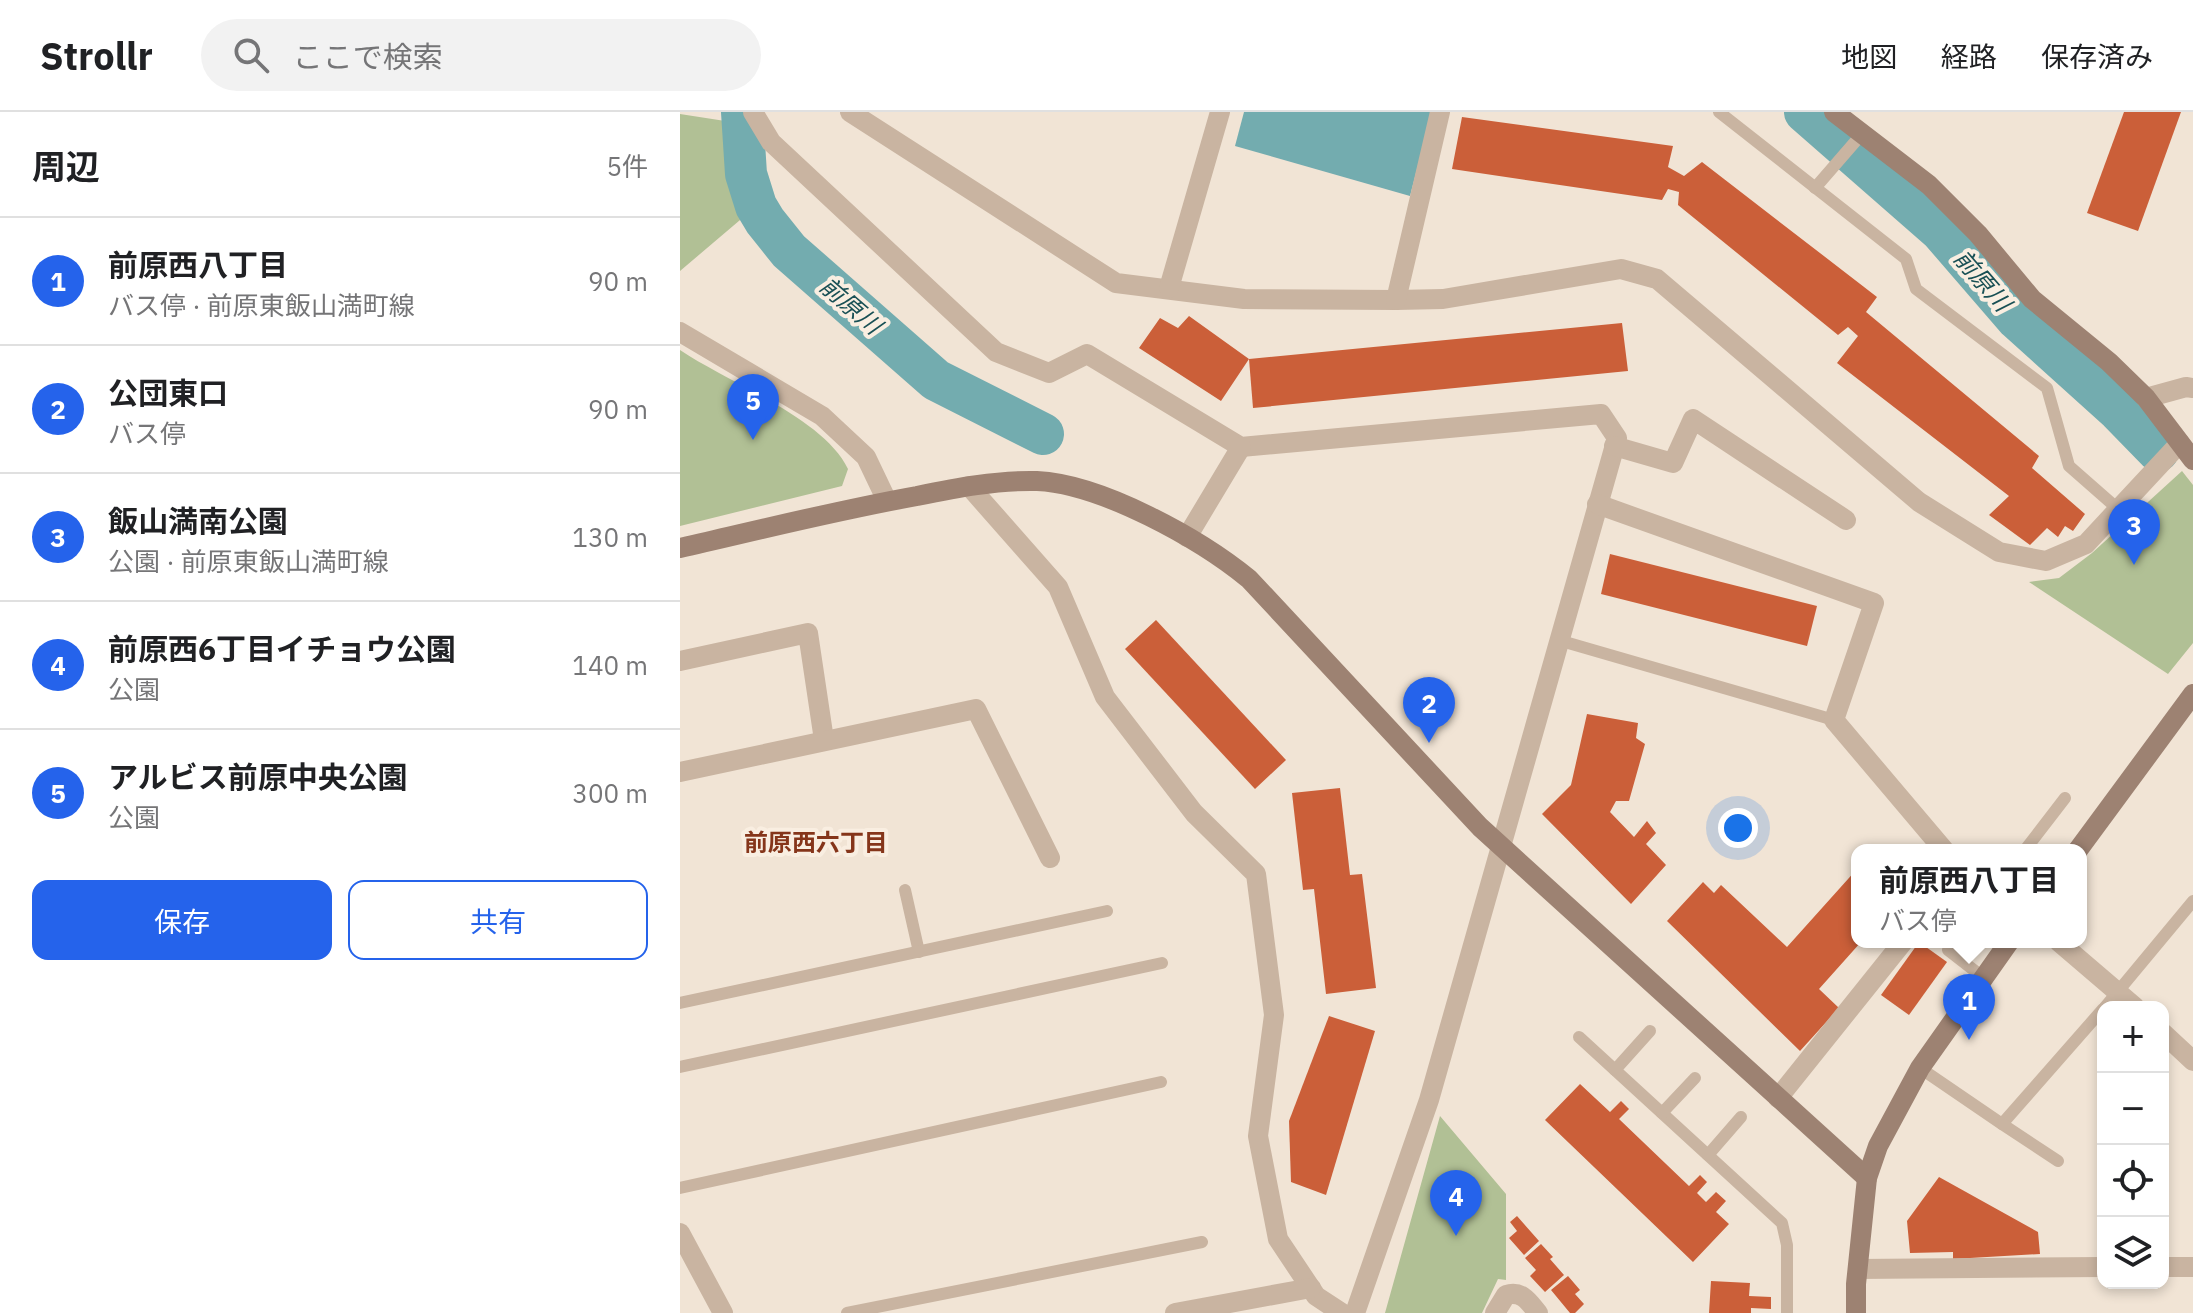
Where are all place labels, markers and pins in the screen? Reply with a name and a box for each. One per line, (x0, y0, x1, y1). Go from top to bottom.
pin: 5 (727, 374, 779, 440)
pin: 3 (2108, 499, 2160, 565)
pin: 2 (1403, 677, 1455, 743)
pin: 1 (1943, 974, 1995, 1040)
pin: 4 (1430, 1170, 1482, 1236)

